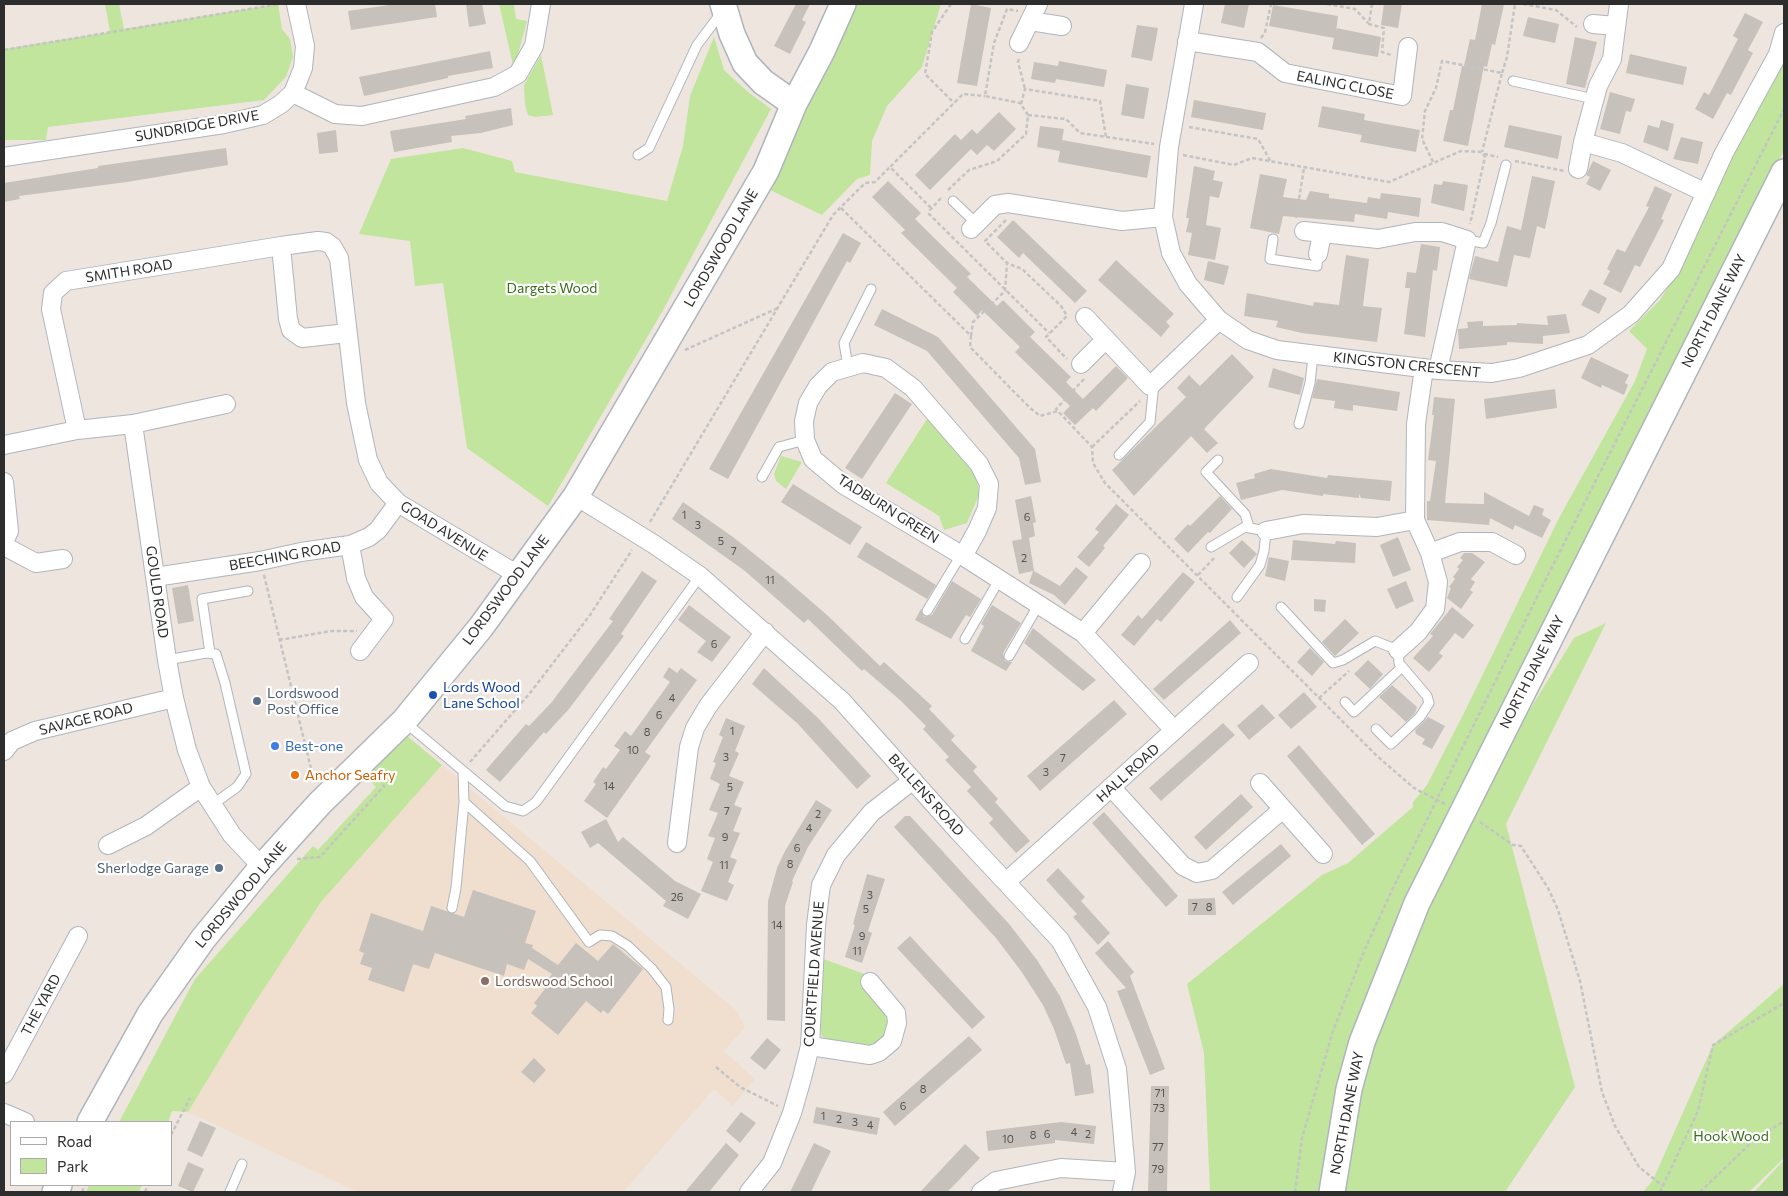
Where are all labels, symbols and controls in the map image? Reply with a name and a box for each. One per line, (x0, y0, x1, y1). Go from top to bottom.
street label: EALING CLOSE (1295, 67, 1395, 103)
street label: SUNDRIDGE DRIVE (134, 107, 260, 145)
street label: LORDSWOOD LANE (680, 186, 762, 310)
street label: NORTH DANE WAY (1678, 251, 1750, 371)
street label: SMITH ROAD (84, 256, 174, 286)
park label: Dargets Wood (507, 280, 597, 296)
street label: KINGSTON CRESCENT (1332, 349, 1482, 381)
street label: TADBURN GREEN (834, 471, 942, 547)
street label: GOAD AVENUE (397, 497, 491, 565)
house number: 1 (682, 508, 686, 522)
house number: 6 (1024, 510, 1030, 524)
house number: 3 (695, 518, 701, 532)
street label: LORDSWOOD LANE (459, 532, 553, 648)
house number: 5 (718, 534, 724, 548)
street label: BEECHING ROAD (228, 538, 342, 574)
house number: 7 (731, 544, 737, 558)
street label: GOULD ROAD (142, 545, 172, 639)
house number: 2 (1021, 551, 1027, 565)
house number: 11 (765, 573, 775, 587)
street label: NORTH DANE WAY (1496, 612, 1568, 732)
house number: 6 (711, 637, 717, 651)
place label: Lords Wood Lane School (443, 679, 520, 712)
place label: Lordswood Post Office (267, 685, 339, 718)
marker: Lords Wood Lane School (427, 689, 439, 701)
house number: 4 (669, 691, 675, 705)
marker: Lordswood Post Office (251, 695, 263, 707)
street label: SAVAGE ROAD (37, 699, 135, 739)
house number: 6 (656, 708, 662, 722)
house number: 1 (730, 724, 734, 738)
house number: 8 (644, 725, 650, 739)
place label: Best-one (285, 738, 343, 754)
marker: Best-one (269, 740, 281, 752)
street label: HALL ROAD (1093, 740, 1163, 806)
house number: 10 (627, 743, 639, 757)
house number: 3 (723, 750, 729, 764)
street label: BALLENS ROAD (885, 751, 967, 839)
house number: 7 (1060, 751, 1066, 765)
house number: 3 (1043, 765, 1049, 779)
place label: Anchor Seafry (305, 767, 396, 783)
marker: Anchor Seafry (289, 769, 301, 781)
house number: 14 (603, 779, 615, 793)
house number: 5 (727, 780, 733, 794)
house number: 7 (724, 804, 730, 818)
house number: 2 (815, 807, 821, 821)
house number: 4 (806, 821, 812, 835)
house number: 9 (722, 830, 728, 844)
street label: LORDSWOOD LANE (192, 839, 290, 951)
house number: 6 (794, 841, 800, 855)
house number: 8 (787, 857, 793, 871)
house number: 11 (719, 858, 729, 872)
place label: Sherlodge Garage (97, 860, 209, 876)
marker: Sherlodge Garage (213, 862, 225, 874)
house number: 3 (867, 888, 873, 902)
house number: 26 (671, 890, 683, 904)
street label: COURTFIELD AVENUE (801, 900, 827, 1048)
house number: 7 (1192, 900, 1198, 914)
house number: 8 (1206, 900, 1212, 914)
house number: 5 (863, 902, 869, 916)
house number: 14 (771, 918, 783, 932)
house number: 9 (859, 929, 865, 943)
house number: 11 (852, 944, 862, 958)
street label: THE YARD (18, 971, 64, 1039)
place label: Lordswood School (495, 973, 613, 989)
marker: Lordswood School (479, 975, 491, 987)
street label: NORTH DANE WAY (1327, 1050, 1367, 1176)
house number: 8 (920, 1082, 926, 1096)
house number: 71 (1155, 1086, 1165, 1100)
house number: 6 (900, 1099, 906, 1113)
house number: 73 (1153, 1101, 1165, 1115)
house number: 1 (821, 1109, 825, 1123)
house number: 2 (836, 1112, 842, 1126)
house number: 3 (852, 1115, 858, 1129)
house number: 4 (867, 1118, 873, 1132)
legend (10, 1121, 172, 1186)
house number: 4 (1071, 1125, 1077, 1139)
house number: 6 (1044, 1127, 1050, 1141)
house number: 2 (1085, 1127, 1091, 1141)
house number: 8 (1030, 1128, 1036, 1142)
park label: Hook Wood (1693, 1128, 1769, 1144)
text: Road (57, 1132, 92, 1150)
house number: 10 (1002, 1132, 1014, 1146)
house number: 77 (1152, 1140, 1164, 1154)
text: Park (57, 1157, 88, 1175)
house number: 79 (1152, 1162, 1164, 1176)

